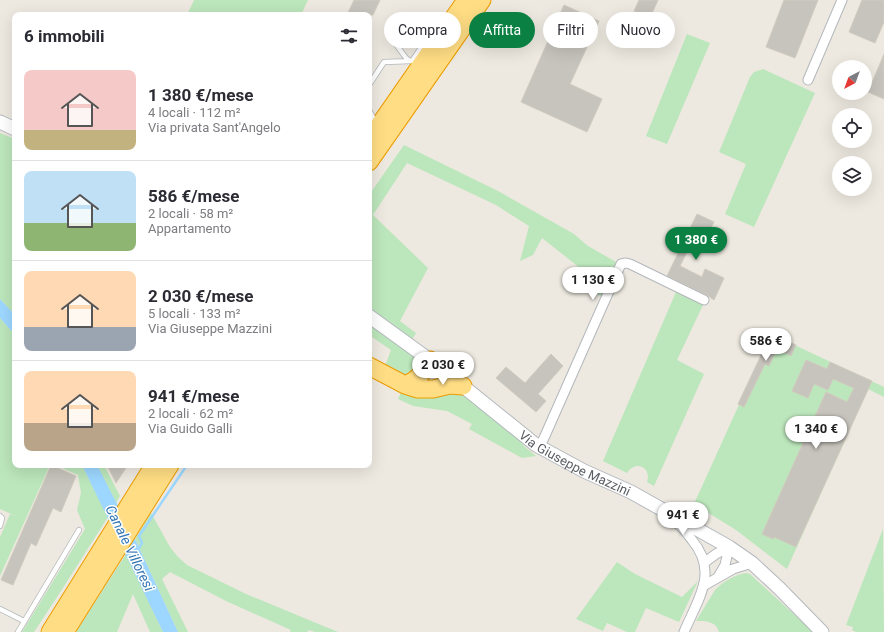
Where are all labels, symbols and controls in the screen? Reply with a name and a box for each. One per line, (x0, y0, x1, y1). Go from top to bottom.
chip: Compra (384, 12, 461, 48)
chip: Affitta (469, 12, 535, 48)
chip: Filtri (543, 12, 598, 48)
chip: Nuovo (606, 12, 675, 48)
icon: filters (338, 25, 360, 47)
text: 6 immobili (24, 26, 105, 46)
north arrow (832, 60, 872, 100)
map controls (832, 60, 872, 196)
text: 1 380 €/mese (148, 85, 253, 105)
icon: home (56, 86, 104, 134)
text: 4 locali · 112 m² (148, 105, 240, 120)
button: locate (832, 108, 872, 148)
text: Via privata Sant'Angelo (148, 120, 281, 135)
button: layers (832, 156, 872, 196)
text: 586 €/mese (148, 186, 239, 206)
icon: home (56, 187, 104, 235)
text: 2 locali · 58 m² (148, 206, 233, 221)
text: Appartamento (148, 221, 231, 236)
pin: 1 380 € (659, 227, 733, 261)
text: 1 380 € (674, 232, 718, 247)
pin: 1 130 € (556, 267, 630, 301)
text: 1 130 € (571, 272, 615, 287)
text: 2 030 €/mese (148, 286, 253, 306)
icon: home (56, 287, 104, 335)
text: 5 locali · 133 m² (148, 306, 240, 321)
text: Via Giuseppe Mazzini (148, 321, 272, 336)
pin: 586 € (738, 328, 794, 362)
text: 586 € (749, 333, 783, 348)
pin: 2 030 € (406, 352, 480, 386)
text: 2 030 € (421, 357, 465, 372)
text: 941 €/mese (148, 386, 239, 406)
icon: home (56, 387, 104, 435)
text: 2 locali · 62 m² (148, 406, 233, 421)
pin: 1 340 € (779, 416, 853, 450)
text: Via Guido Galli (148, 421, 232, 436)
text: 1 340 € (794, 421, 838, 436)
street label: Via Giuseppe Mazzini (516, 427, 633, 499)
pin: 941 € (655, 502, 711, 536)
water label: Canale Villoresi (102, 503, 158, 594)
text: 941 € (666, 507, 700, 522)

